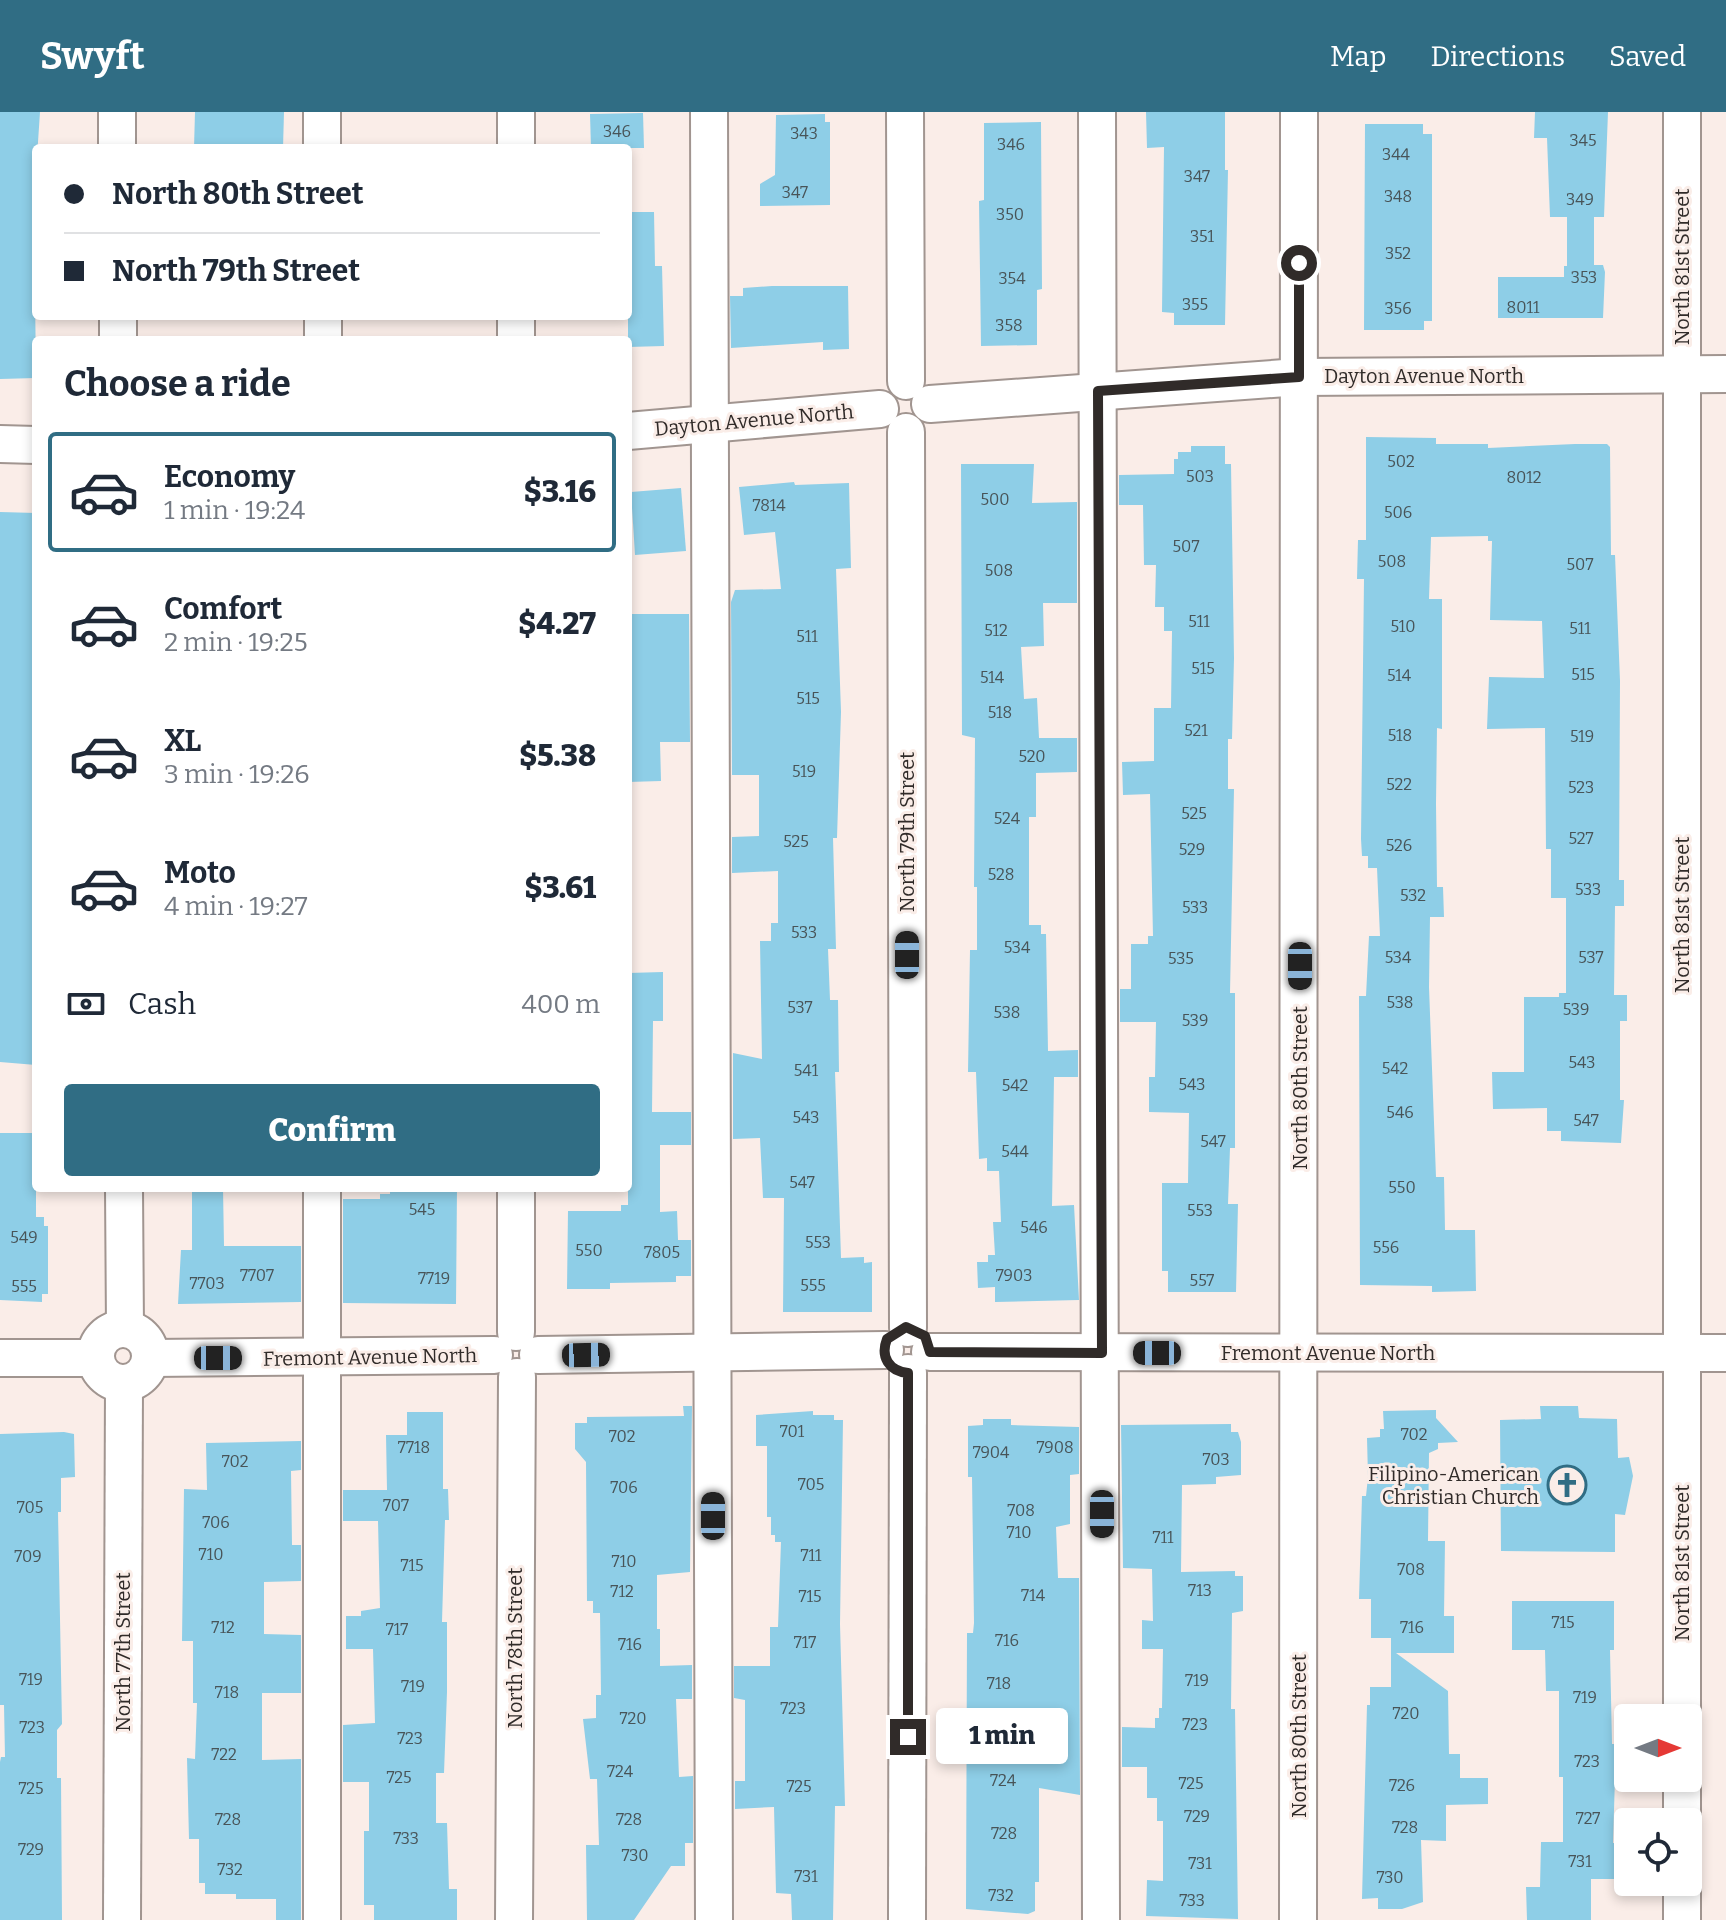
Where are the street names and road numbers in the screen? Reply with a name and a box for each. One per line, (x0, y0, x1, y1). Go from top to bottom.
street label: North 81st Street (1670, 189, 1694, 345)
street label: Dayton Avenue North (1324, 364, 1524, 388)
street label: Dayton Avenue North (653, 399, 855, 441)
street label: North 79th Street (895, 752, 919, 912)
street label: North 81st Street (1670, 837, 1694, 993)
street label: North 80th Street (1288, 1006, 1312, 1170)
street label: Fremont Avenue North (1221, 1341, 1436, 1365)
street label: Fremont Avenue North (263, 1343, 478, 1371)
street label: North 81st Street (1670, 1485, 1694, 1641)
street label: North 78th Street (503, 1568, 527, 1728)
street label: North 77th Street (111, 1572, 135, 1732)
street label: North 80th Street (1287, 1654, 1311, 1818)

